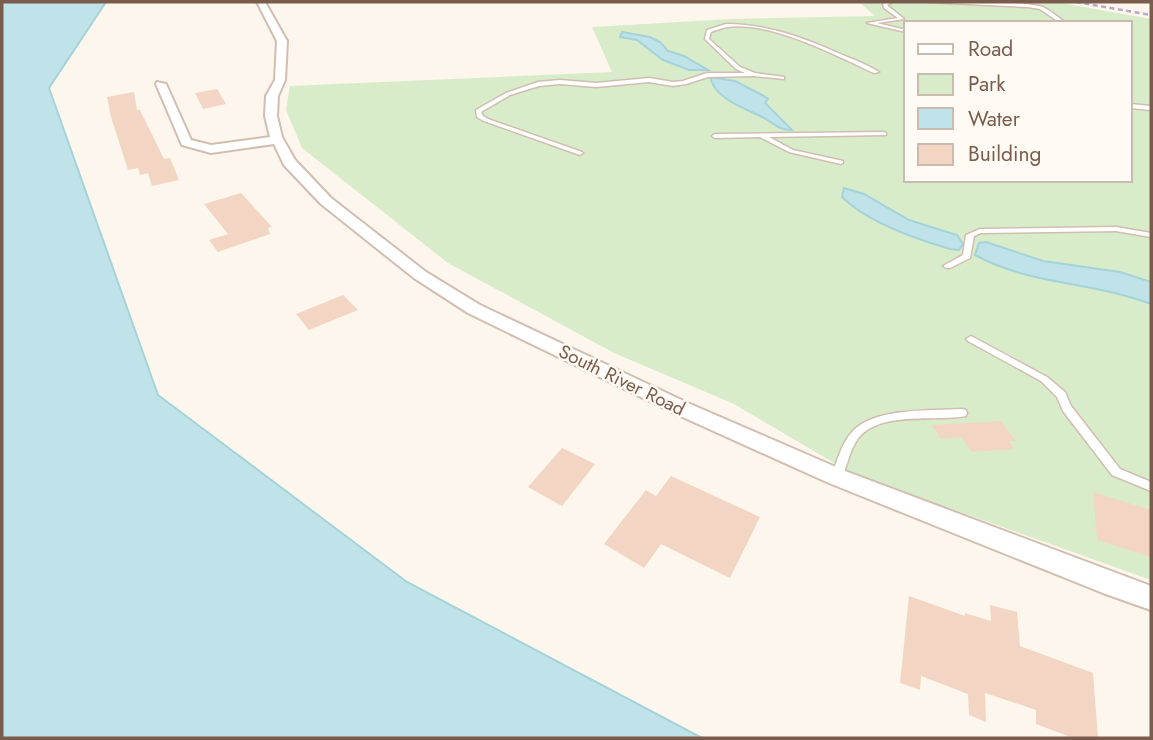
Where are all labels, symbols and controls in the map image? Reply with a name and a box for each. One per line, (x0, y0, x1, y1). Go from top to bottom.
legend (904, 21, 1132, 182)
text: Road (968, 34, 1013, 64)
text: Park (968, 69, 1006, 99)
text: Water (968, 104, 1021, 134)
text: Building (968, 139, 1041, 169)
street label: South River Road (554, 338, 690, 422)

